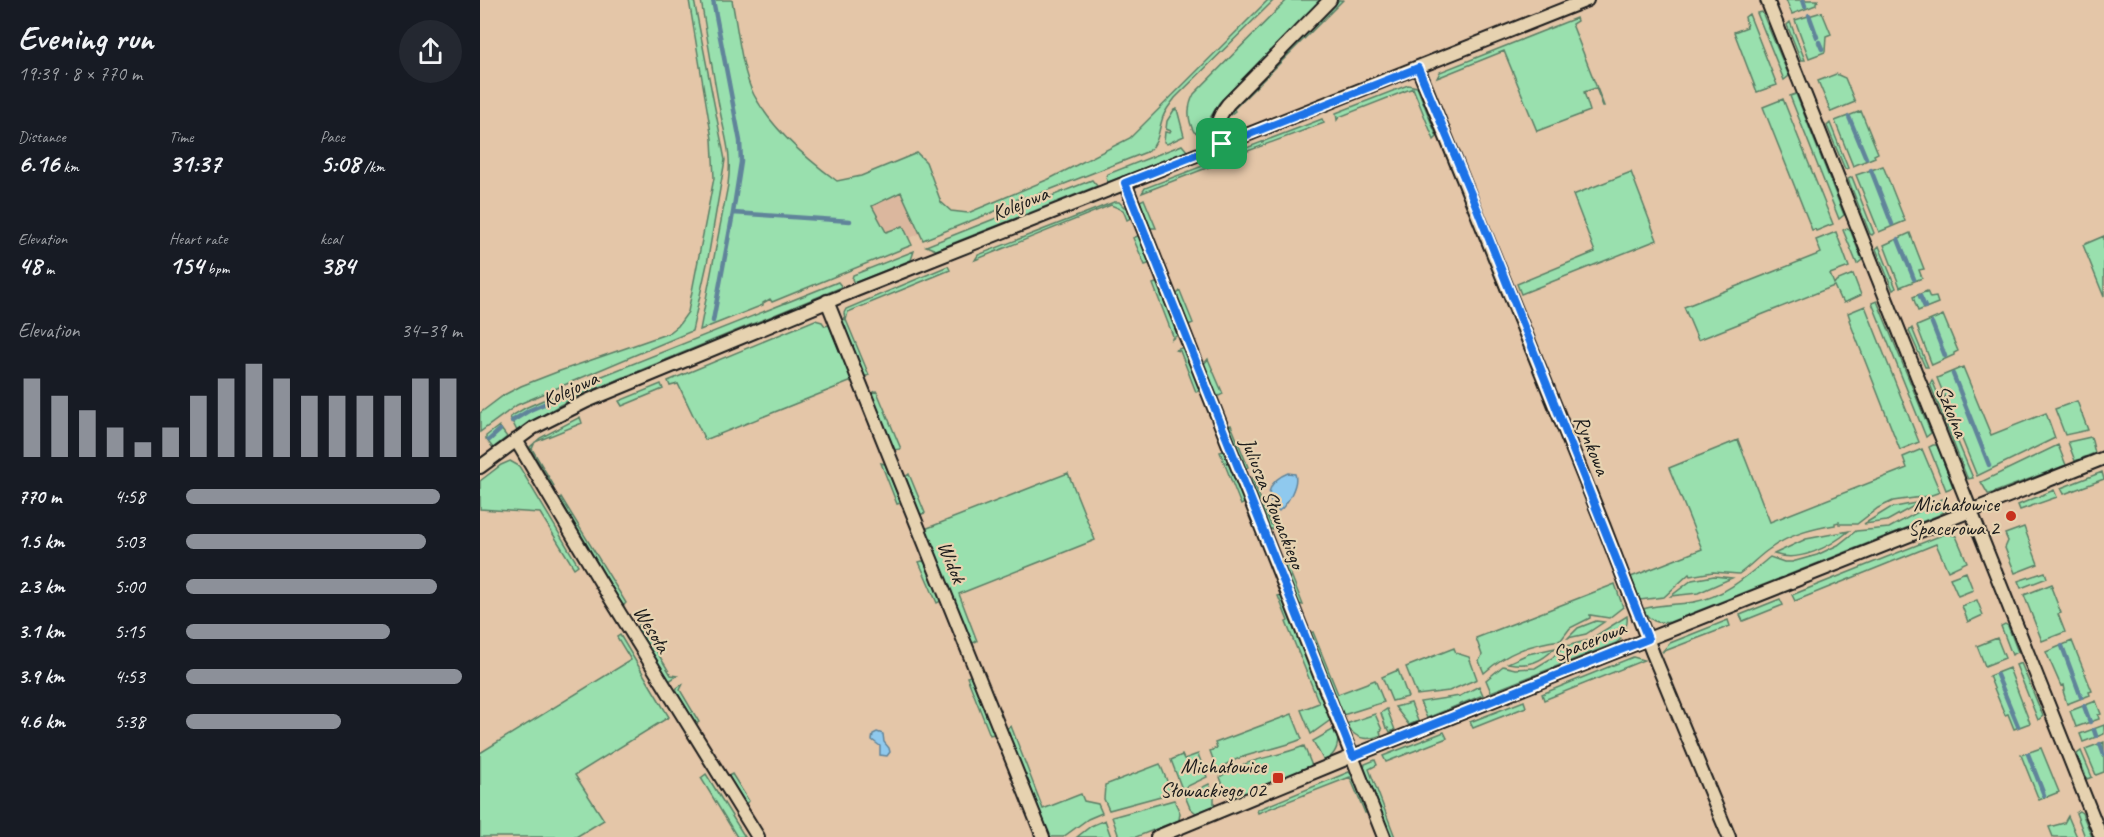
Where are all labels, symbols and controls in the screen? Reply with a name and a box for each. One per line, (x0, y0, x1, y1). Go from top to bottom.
text: Evening run (18, 17, 153, 59)
button: share (399, 20, 462, 83)
text: 19:39 · 8 × 770 m (18, 61, 142, 86)
pin (1196, 118, 1247, 169)
text: Distance (18, 127, 66, 147)
text: Time (169, 127, 193, 147)
text: Pace (320, 127, 345, 147)
icon: arrive (1205, 127, 1238, 160)
text: 6.16 (18, 147, 59, 180)
text: 31:37 (169, 147, 221, 180)
text: 5:08 (320, 147, 360, 180)
text: km (59, 157, 79, 177)
text: /km (360, 157, 385, 177)
street label: Kolejowa (988, 179, 1054, 226)
text: Elevation (18, 229, 67, 249)
text: Heart rate (169, 229, 227, 249)
text: kcal (320, 229, 341, 249)
text: 48 (18, 249, 41, 282)
text: 154 (169, 249, 204, 282)
text: 384 (320, 249, 355, 282)
text: m (41, 259, 54, 279)
text: bpm (204, 259, 230, 279)
text: Elevation (18, 318, 80, 343)
text: 34–39 m (401, 318, 462, 343)
street label: Kolejowa (538, 364, 604, 413)
street label: Szkolna (1930, 381, 1975, 442)
street label: Rynkowa (1568, 411, 1616, 480)
street label: Juliusza Słowackiego (1234, 433, 1312, 575)
text: 770 m (18, 484, 61, 509)
text: 4:58 (114, 484, 145, 509)
place label: Michałowice Spacerowa 2 (1908, 491, 2001, 541)
marker: Michałowice Spacerowa 2 (2004, 509, 2018, 523)
text: 1.5 km (18, 529, 64, 554)
text: 5:03 (114, 529, 145, 554)
street label: Widok (932, 537, 973, 588)
text: 2.3 km (18, 574, 65, 599)
text: 5:00 (114, 574, 145, 599)
street label: Wesoła (628, 601, 677, 659)
street label: Spacerowa (1549, 614, 1631, 667)
text: 3.1 km (18, 619, 65, 644)
text: 5:15 (114, 619, 145, 644)
text: 3.9 km (18, 664, 64, 689)
text: 4:53 (114, 664, 145, 689)
text: 4.6 km (18, 709, 65, 734)
text: 5:38 (114, 709, 145, 734)
place label: Michałowice Słowackiego 02 (1160, 753, 1268, 803)
marker: Michałowice Słowackiego 02 (1271, 771, 1285, 785)

